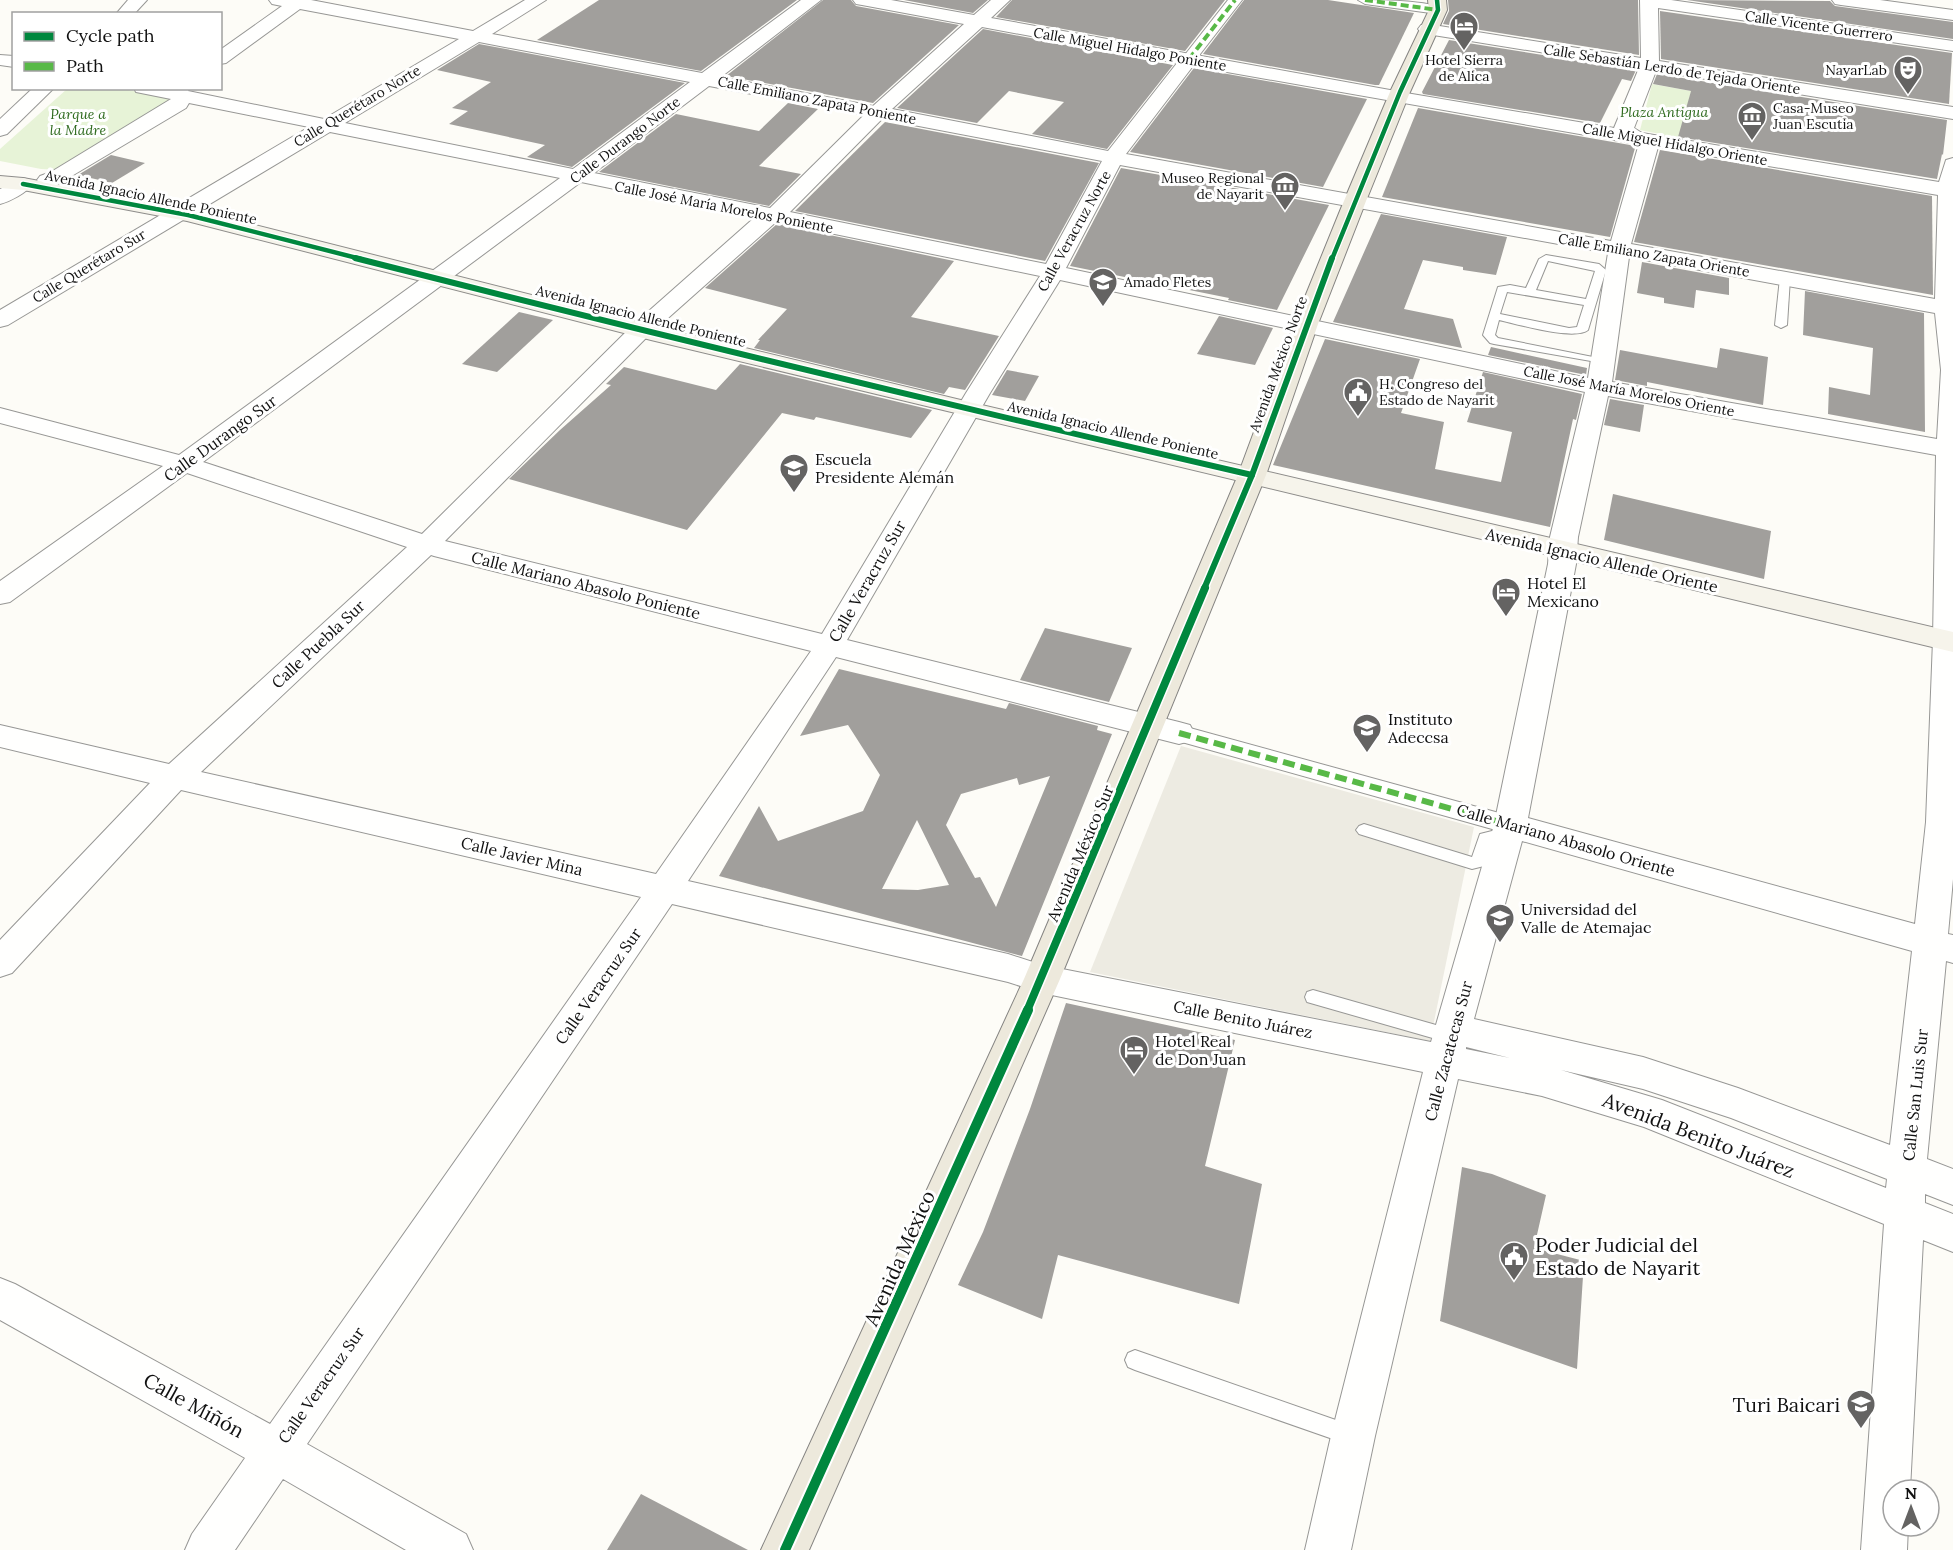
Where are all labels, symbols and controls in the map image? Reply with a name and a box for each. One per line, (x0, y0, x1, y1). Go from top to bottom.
street label: Calle Vicente Guerrero (1744, 7, 1894, 45)
hotel icon: Hotel Sierra de Alica (1448, 10, 1480, 52)
legend (12, 12, 222, 90)
street label: Calle Miguel Hidalgo Poniente (1032, 23, 1228, 75)
text: Cycle path (66, 24, 155, 47)
street label: Calle Sebastián Lerdo de Tejada Oriente (1542, 40, 1802, 98)
place label: Hotel Sierra de Alica (1425, 51, 1503, 85)
text: Path (66, 54, 104, 77)
theatre icon: NayarLab (1892, 54, 1924, 96)
street label: Calle Querétaro Norte (290, 61, 424, 151)
place label: NayarLab (1825, 61, 1887, 79)
street label: Calle Emiliano Zapata Poniente (716, 72, 918, 128)
street label: Calle Durango Norte (566, 92, 684, 187)
place label: Casa-Museo Juan Escutia (1772, 99, 1854, 133)
museum icon: Casa-Museo Juan Escutia (1736, 100, 1768, 142)
park label: Plaza Antigua (1620, 103, 1708, 121)
park label: Parque a la Madre (50, 105, 107, 139)
street label: Calle Miguel Hidalgo Oriente (1581, 119, 1769, 169)
street label: Avenida Ignacio Allende Poniente (42, 166, 259, 228)
street label: Calle Veracruz Norte (1033, 167, 1115, 295)
place label: Museo Regional de Nayarit (1161, 169, 1265, 203)
museum icon: Museo Regional de Nayarit (1269, 170, 1301, 212)
street label: Calle José María Morelos Poniente (613, 177, 835, 237)
street label: Calle Querétaro Sur (29, 225, 149, 307)
street label: Calle Emiliano Zapata Oriente (1557, 229, 1752, 281)
school or university icon: Amado Fletes (1087, 266, 1119, 308)
place label: Amado Fletes (1123, 273, 1211, 291)
street label: Avenida Ignacio Allende Poniente (533, 281, 748, 351)
street label: Avenida México Norte (1245, 293, 1311, 435)
street label: Calle José María Morelos Oriente (1522, 362, 1736, 420)
place label: H. Congreso del Estado de Nayarit (1379, 375, 1495, 409)
public building icon: H. Congreso del Estado de Nayarit (1342, 376, 1374, 418)
street label: Calle Durango Sur (159, 390, 281, 486)
street label: Avenida Ignacio Allende Poniente (1005, 397, 1221, 463)
place label: Escuela Presidente Alemán (815, 449, 955, 487)
school or university icon: Escuela Presidente Alemán (778, 452, 810, 494)
street label: Calle Veracruz Sur (824, 516, 910, 646)
street label: Avenida Ignacio Allende Oriente (1483, 523, 1720, 597)
street label: Calle Mariano Abasolo Poniente (469, 547, 703, 623)
place label: Hotel El Mexicano (1527, 573, 1599, 611)
hotel icon: Hotel El Mexicano (1490, 576, 1522, 618)
street label: Calle Puebla Sur (267, 596, 369, 692)
place label: Instituto Adeccsa (1387, 709, 1453, 747)
school or university icon: Instituto Adeccsa (1351, 712, 1383, 754)
street label: Avenida México Sur (1042, 782, 1118, 925)
street label: Calle Mariano Abasolo Oriente (1454, 799, 1678, 881)
street label: Calle Javier Mina (459, 832, 585, 880)
place label: Universidad del Valle de Atemajac (1520, 899, 1652, 937)
school or university icon: Universidad del Valle de Atemajac (1484, 902, 1516, 944)
street label: Calle Veracruz Sur (550, 924, 646, 1048)
street label: Calle Zacatecas Sur (1420, 979, 1476, 1123)
street label: Calle Benito Juárez (1172, 996, 1314, 1042)
street label: Calle San Luis Sur (1898, 1028, 1932, 1162)
place label: Hotel Real de Don Juan (1155, 1031, 1246, 1069)
hotel icon: Hotel Real de Don Juan (1118, 1034, 1150, 1076)
street label: Avenida Benito Juárez (1599, 1086, 1799, 1183)
street label: Avenida México (858, 1186, 940, 1331)
place label: Poder Judicial del Estado de Nayarit (1535, 1232, 1700, 1280)
public building icon: Poder Judicial del Estado de Nayarit (1498, 1240, 1530, 1282)
street label: Calle Veracruz Sur (273, 1323, 369, 1447)
street label: Calle Miñón (139, 1367, 249, 1443)
school or university icon: Turi Baicari (1845, 1388, 1877, 1430)
place label: Turi Baicari (1732, 1392, 1840, 1417)
north arrow (1881, 1478, 1941, 1538)
text: N (1905, 1483, 1917, 1503)

